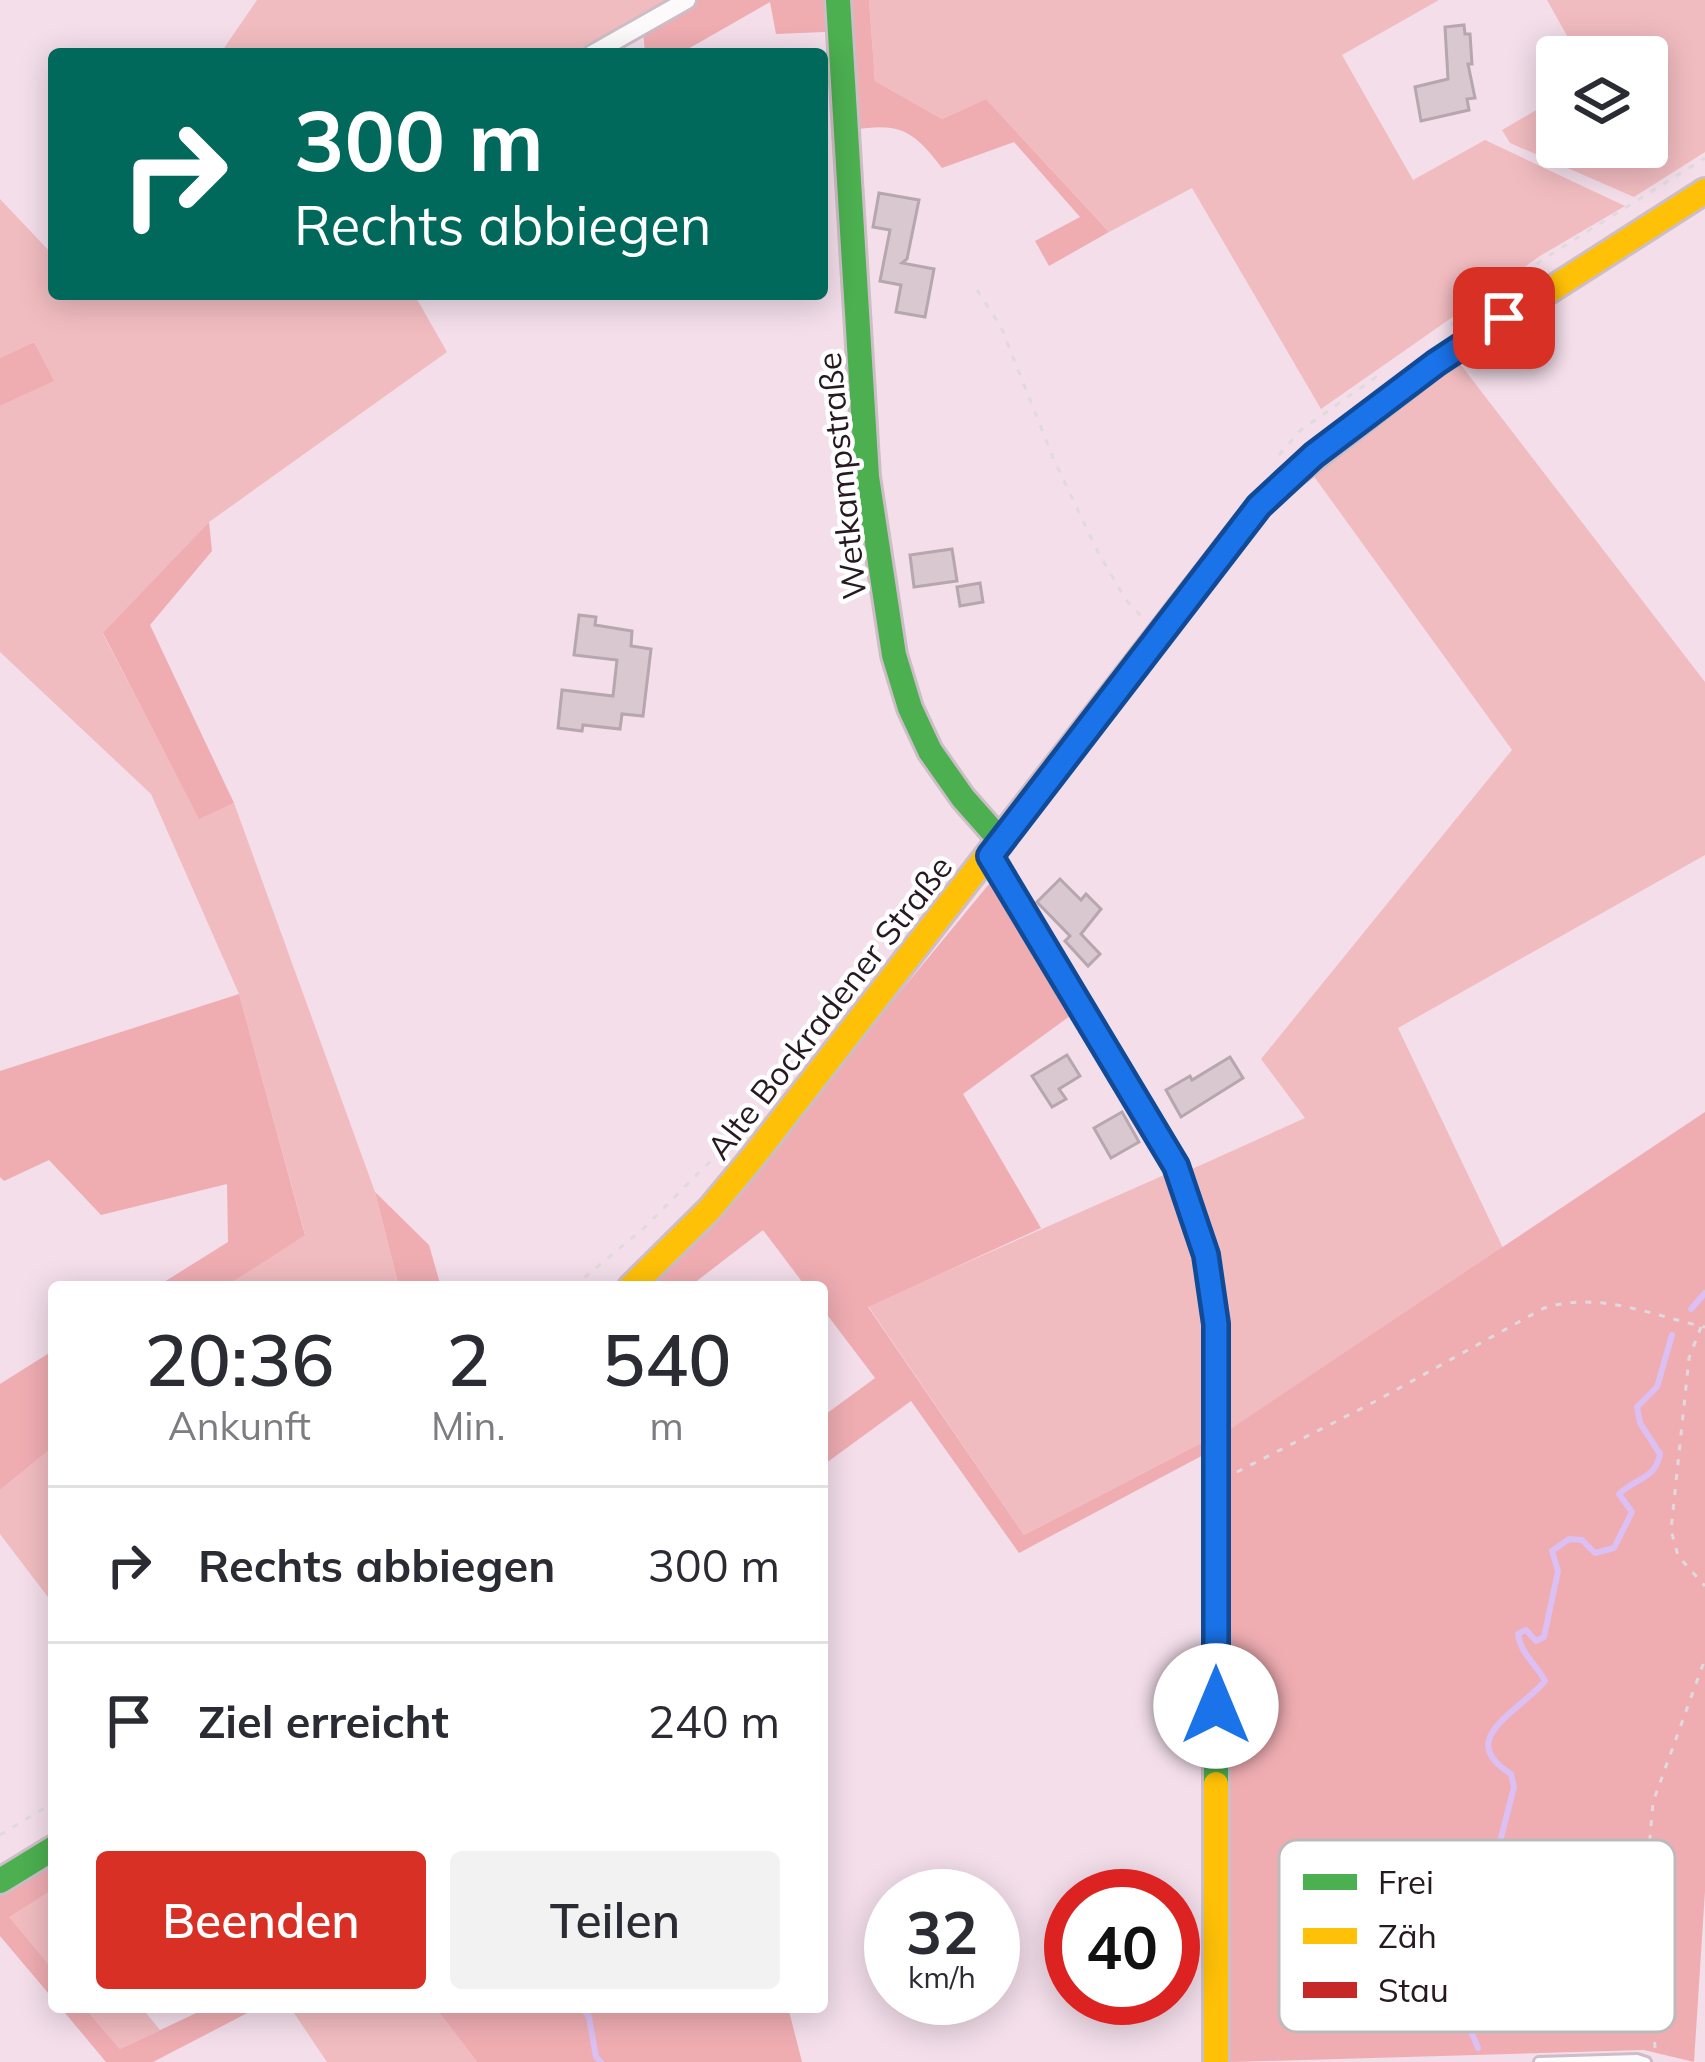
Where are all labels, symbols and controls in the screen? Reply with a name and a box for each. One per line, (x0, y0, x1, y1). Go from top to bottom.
map controls (1536, 36, 1668, 168)
button: layers (1536, 36, 1668, 168)
text: 300 m (294, 87, 544, 192)
icon: right (96, 96, 252, 252)
text: Rechts abbiegen (294, 191, 711, 259)
pin (1453, 267, 1555, 369)
icon: arrive (1471, 285, 1537, 351)
street label: Wetkampstraße (808, 351, 874, 601)
street label: Alte Bockradener Straße (698, 847, 960, 1167)
text: 20:36 (145, 1314, 334, 1404)
text: 2 (447, 1314, 490, 1404)
text: 540 (602, 1314, 731, 1404)
text: Ankunft (168, 1401, 311, 1450)
text: Min. (431, 1401, 505, 1450)
text: m (650, 1401, 684, 1450)
icon: right (96, 1532, 162, 1598)
text: Rechts abbiegen (198, 1537, 555, 1593)
text: 300 m (648, 1537, 780, 1593)
position arrow (1153, 1643, 1279, 1769)
icon: arrive (96, 1688, 162, 1754)
text: Ziel erreicht (198, 1693, 449, 1749)
text: 240 m (648, 1693, 780, 1749)
legend (1279, 1840, 1675, 2032)
button: Beenden (96, 1851, 426, 1989)
button: Teilen (450, 1851, 780, 1989)
text: Frei (1378, 1861, 1434, 1902)
speed limit sign: 40 (1044, 1869, 1200, 2025)
text: 32 (906, 1894, 978, 1969)
text: Zäh (1378, 1915, 1437, 1956)
text: km/h (908, 1958, 976, 1996)
text: Stau (1378, 1969, 1449, 2010)

